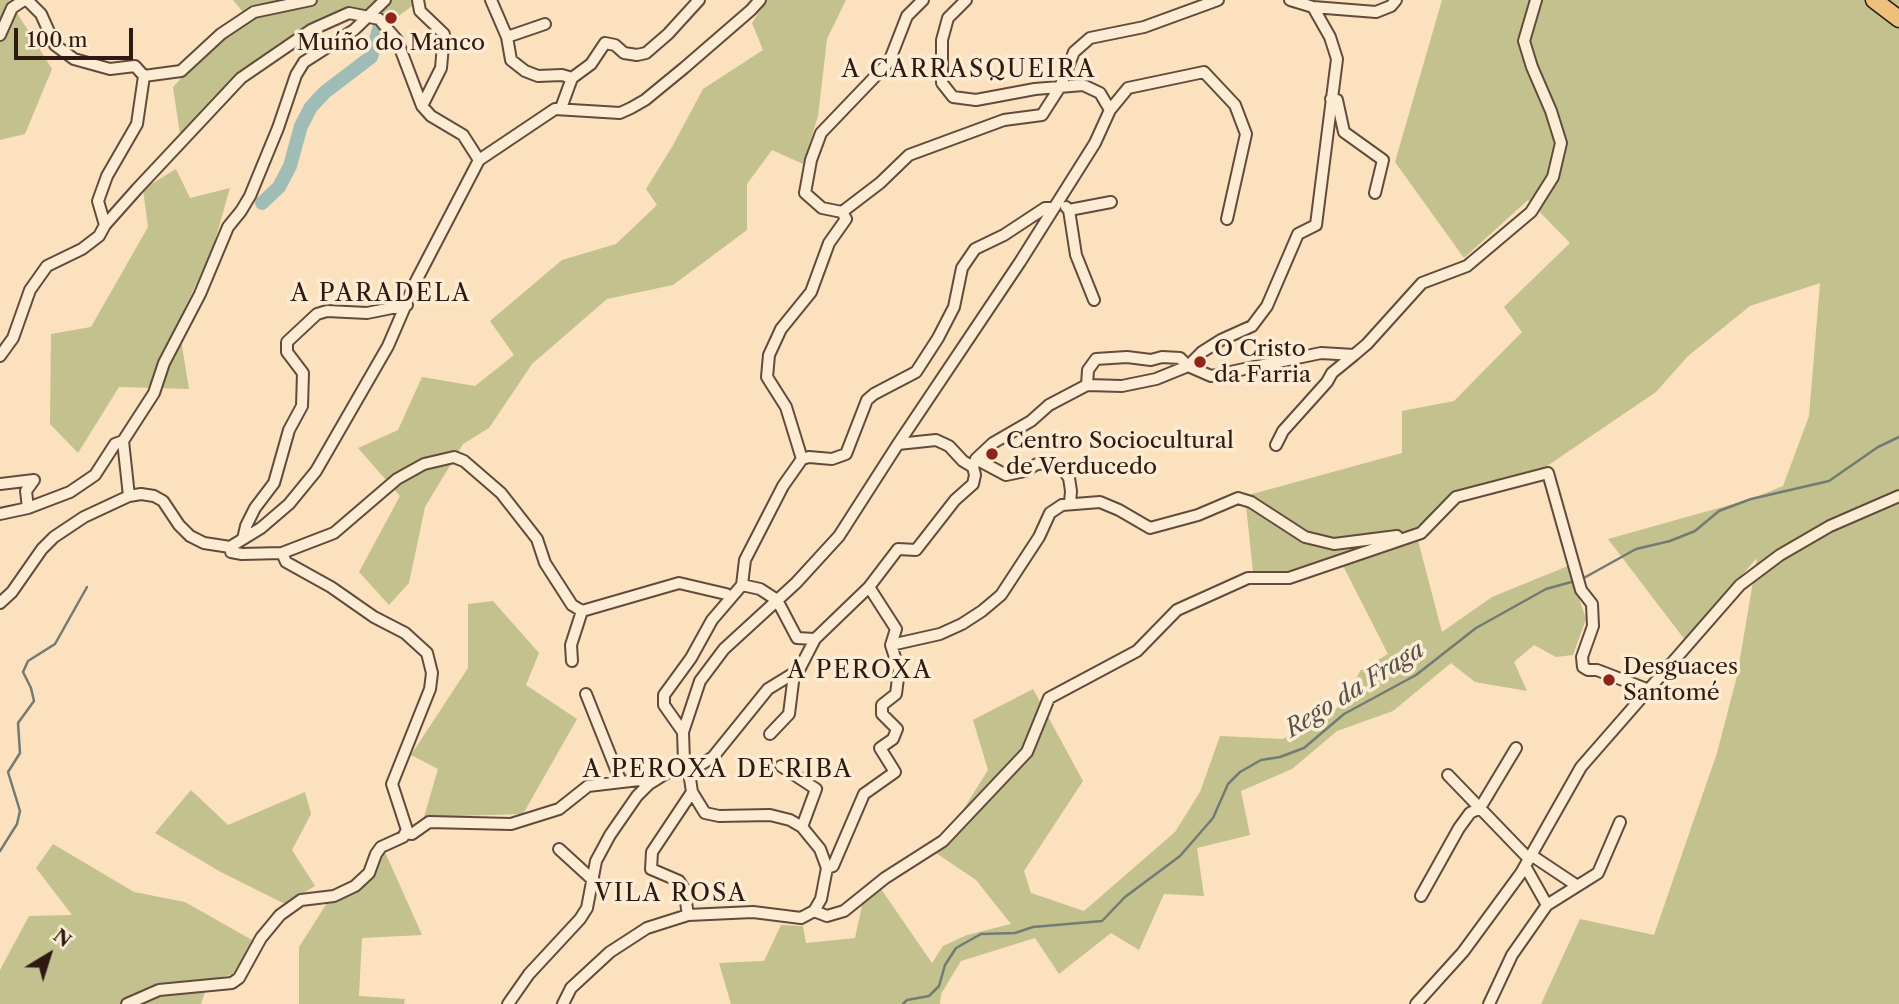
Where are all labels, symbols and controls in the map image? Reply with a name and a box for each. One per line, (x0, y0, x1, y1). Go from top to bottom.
marker: Muíño do Manco (383, 10, 399, 26)
scale bar (18, 14, 136, 58)
text: 100 m (27, 27, 88, 52)
place label: Muíño do Manco (297, 29, 485, 57)
district label: A CARRASQUEIRA (843, 56, 1095, 84)
district label: A PARADELA (292, 280, 470, 308)
place label: O Cristo da Farria (1214, 335, 1311, 389)
marker: O Cristo da Farria (1192, 354, 1208, 370)
place label: Centro Sociocultural de Verducedo (1006, 427, 1234, 481)
marker: Centro Sociocultural de Verducedo (984, 446, 1000, 462)
water label: Rego da Fraga (1280, 636, 1430, 744)
place label: Desguaces Santomé (1623, 653, 1738, 707)
district label: A PEROXA (788, 657, 932, 685)
marker: Desguaces Santomé (1601, 672, 1617, 688)
district label: A PEROXA DE RIBA (585, 756, 851, 784)
district label: VILA ROSA (596, 880, 746, 908)
north arrow (14, 920, 84, 990)
text: N (49, 924, 76, 952)

